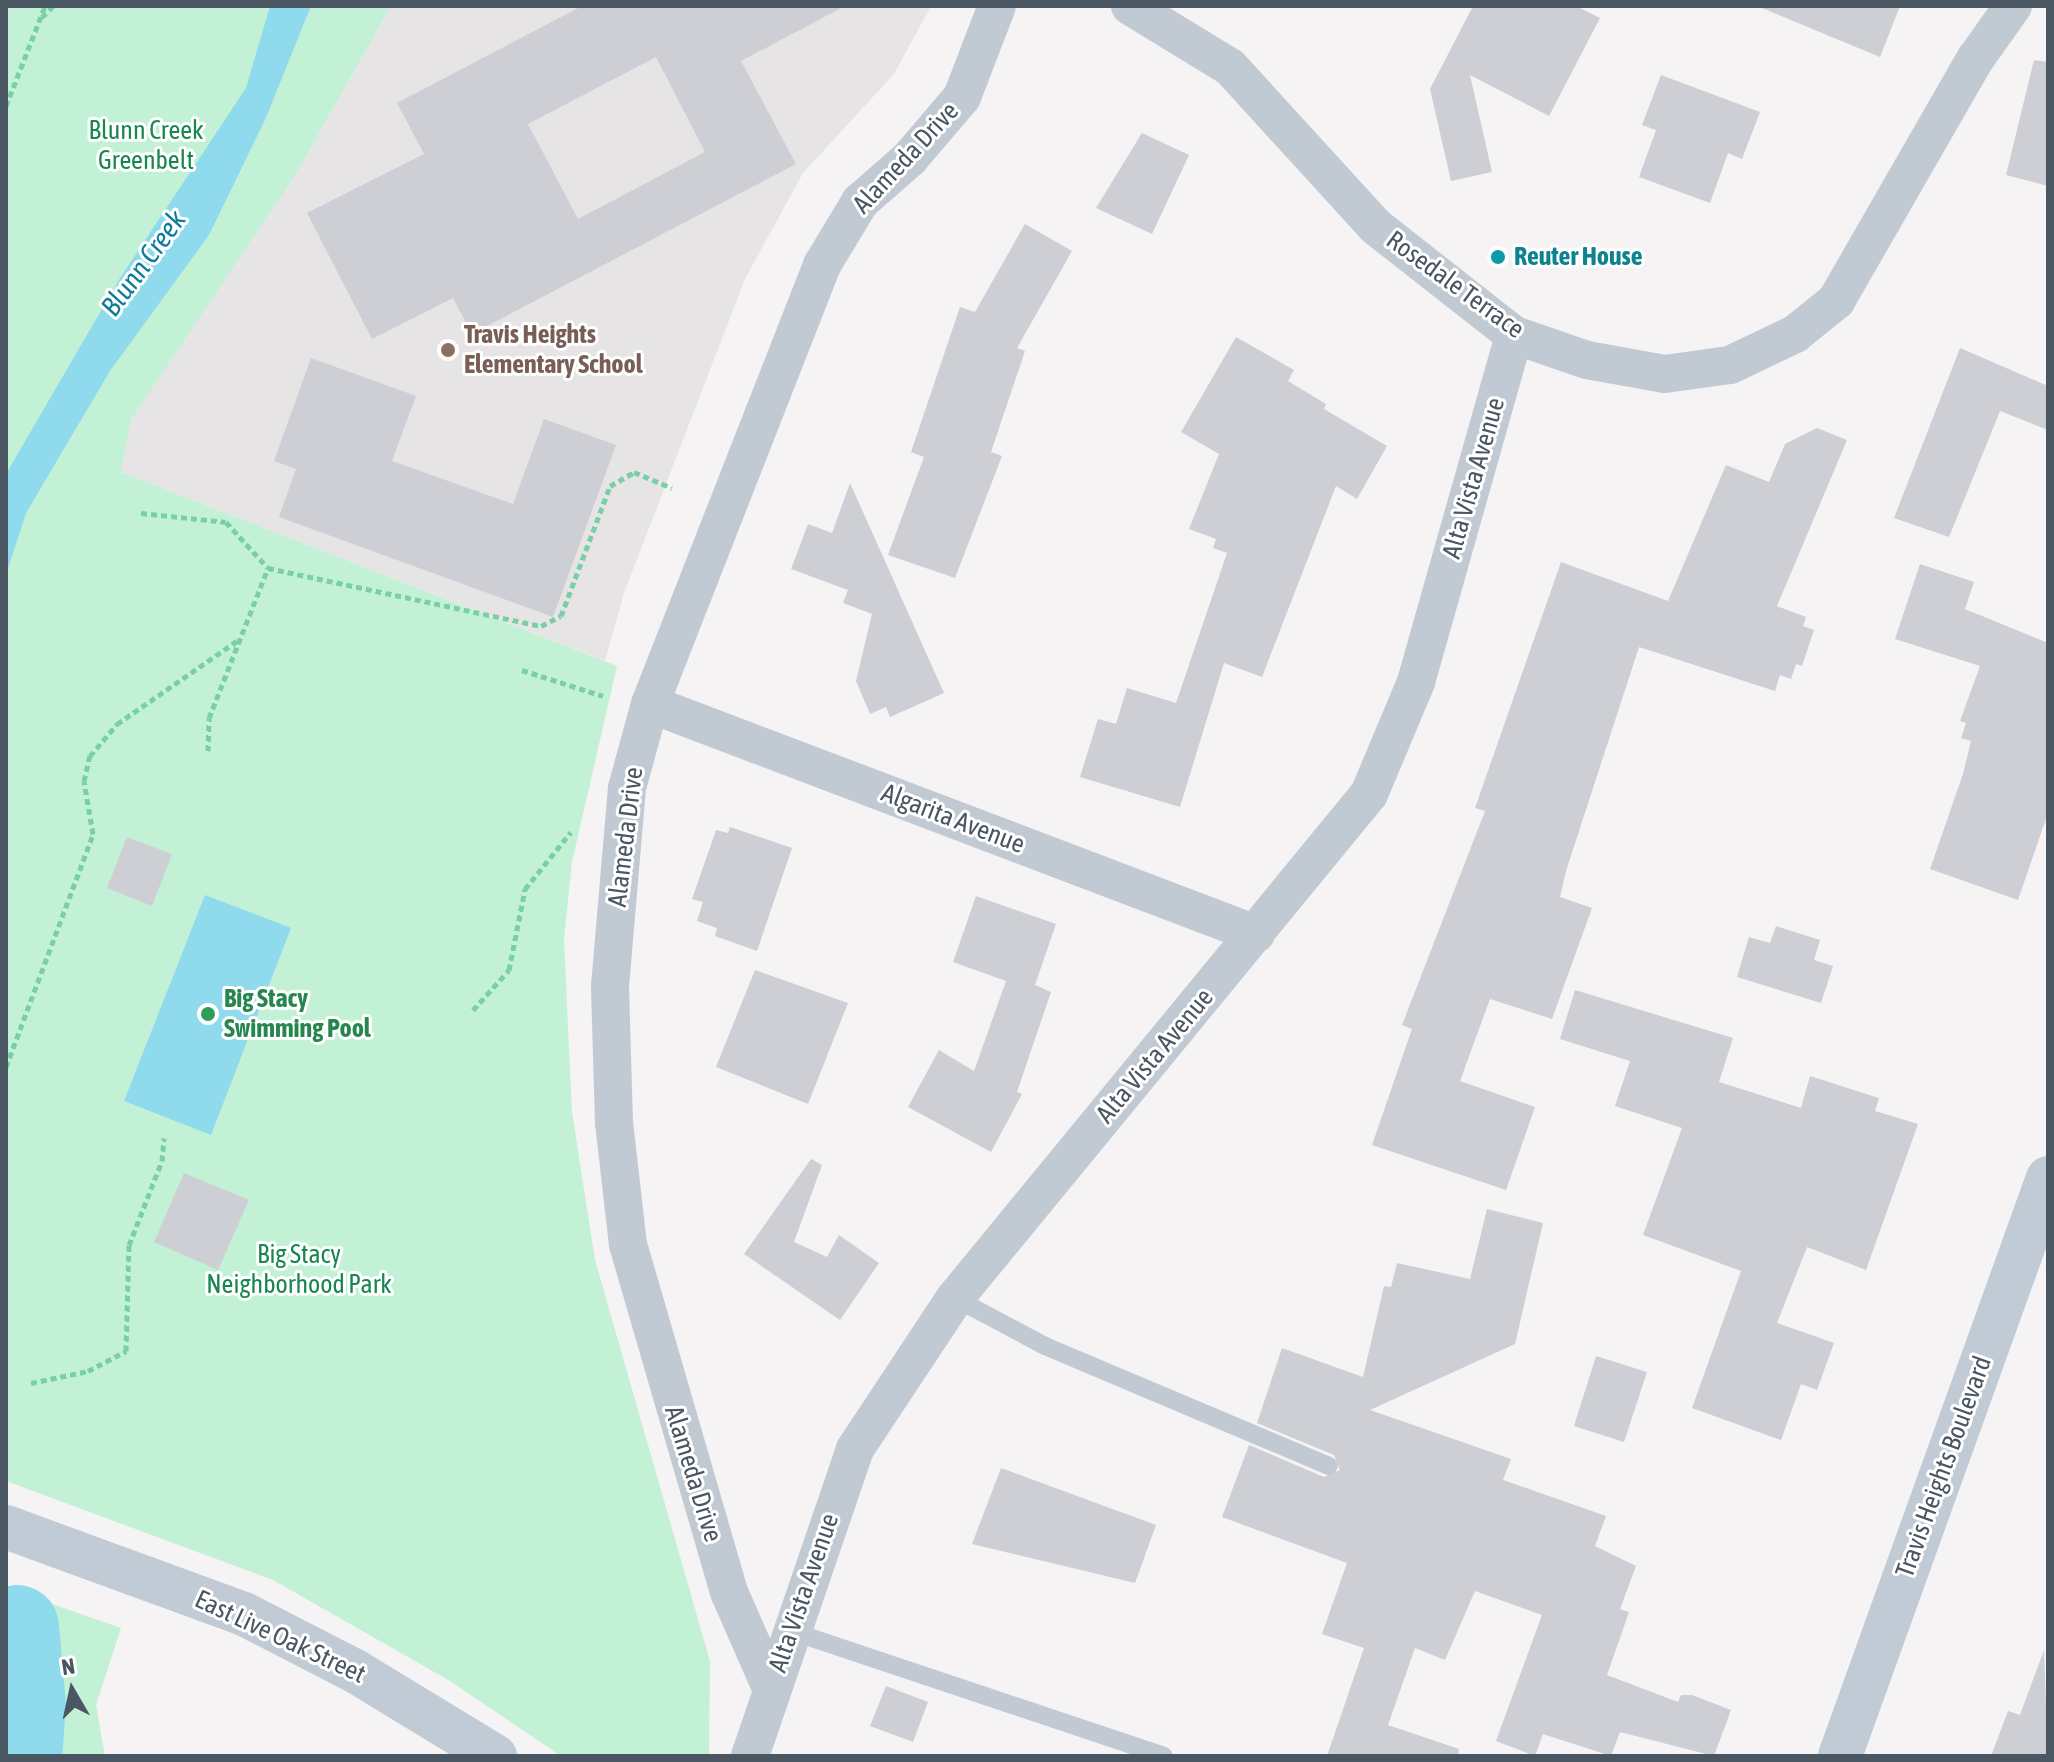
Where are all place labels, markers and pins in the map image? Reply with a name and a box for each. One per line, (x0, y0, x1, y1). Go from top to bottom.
place label: Reuter House (1514, 241, 1642, 273)
marker: Reuter House (1489, 248, 1507, 266)
place label: Travis Heights Elementary School (464, 319, 643, 380)
marker: Travis Heights Elementary School (439, 341, 457, 359)
place label: Big Stacy Swimming Pool (224, 983, 371, 1044)
marker: Big Stacy Swimming Pool (199, 1005, 217, 1023)

